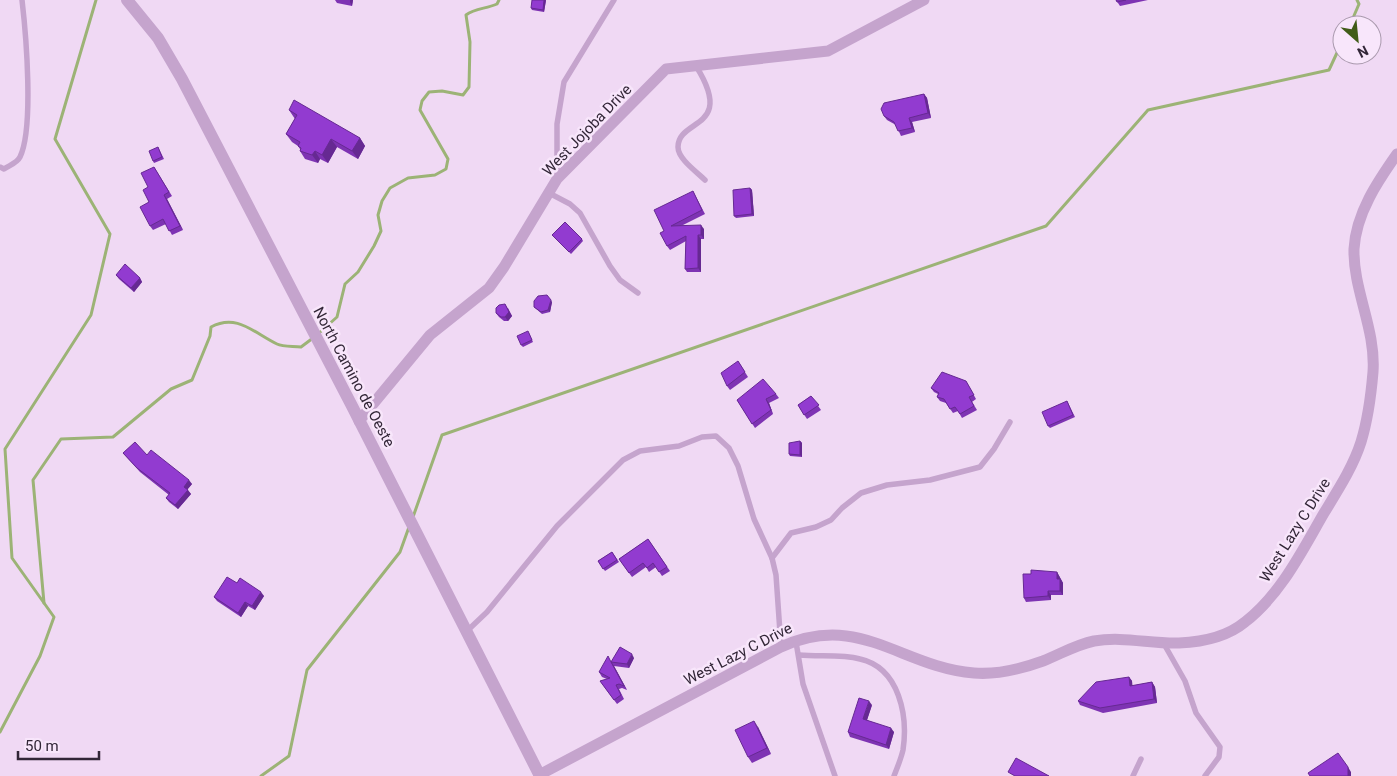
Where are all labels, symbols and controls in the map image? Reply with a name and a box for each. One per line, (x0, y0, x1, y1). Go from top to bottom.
north arrow (1332, 15, 1382, 65)
text: N (1355, 42, 1371, 61)
street label: West Jojoba Drive (539, 80, 635, 180)
street label: North Camino de Oeste (309, 304, 399, 450)
street label: West Lazy C Drive (1256, 475, 1334, 585)
street label: West Lazy C Drive (681, 619, 795, 689)
scale bar (18, 728, 99, 760)
text: 50 m (25, 737, 59, 755)

